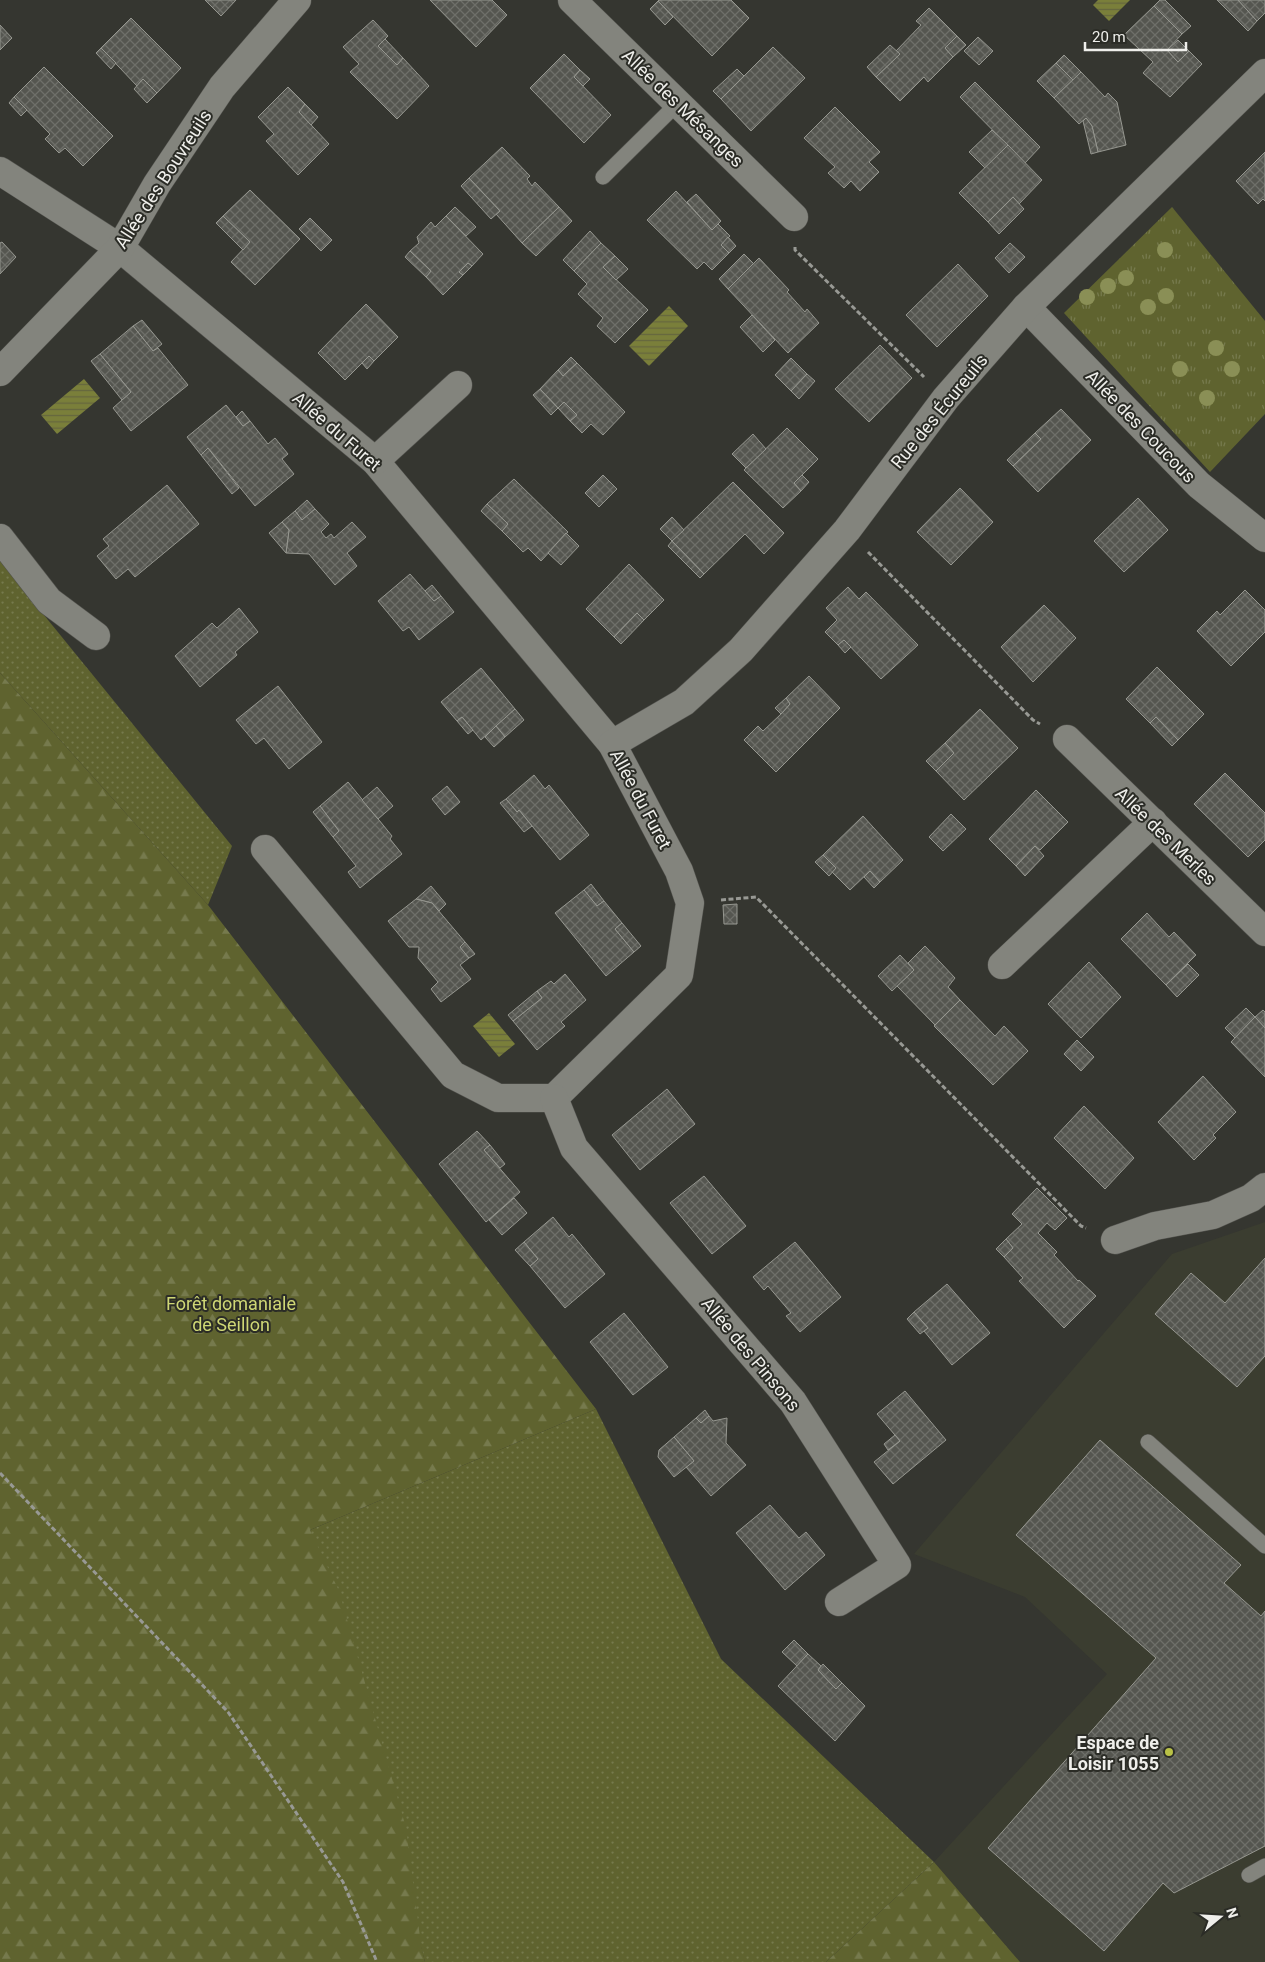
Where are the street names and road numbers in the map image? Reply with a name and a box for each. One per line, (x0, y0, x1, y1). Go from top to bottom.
street label: Allée des Mésanges (618, 45, 748, 171)
street label: Allée des Bouvreuils (110, 106, 216, 252)
street label: Rue des Écureuils (886, 349, 992, 473)
street label: Allée des Coucous (1082, 365, 1200, 487)
street label: Allée du Furet (289, 387, 385, 475)
street label: Allée du Furet (606, 746, 676, 852)
street label: Allée des Merles (1111, 783, 1221, 889)
street label: Allée des Pinsons (697, 1293, 805, 1415)

